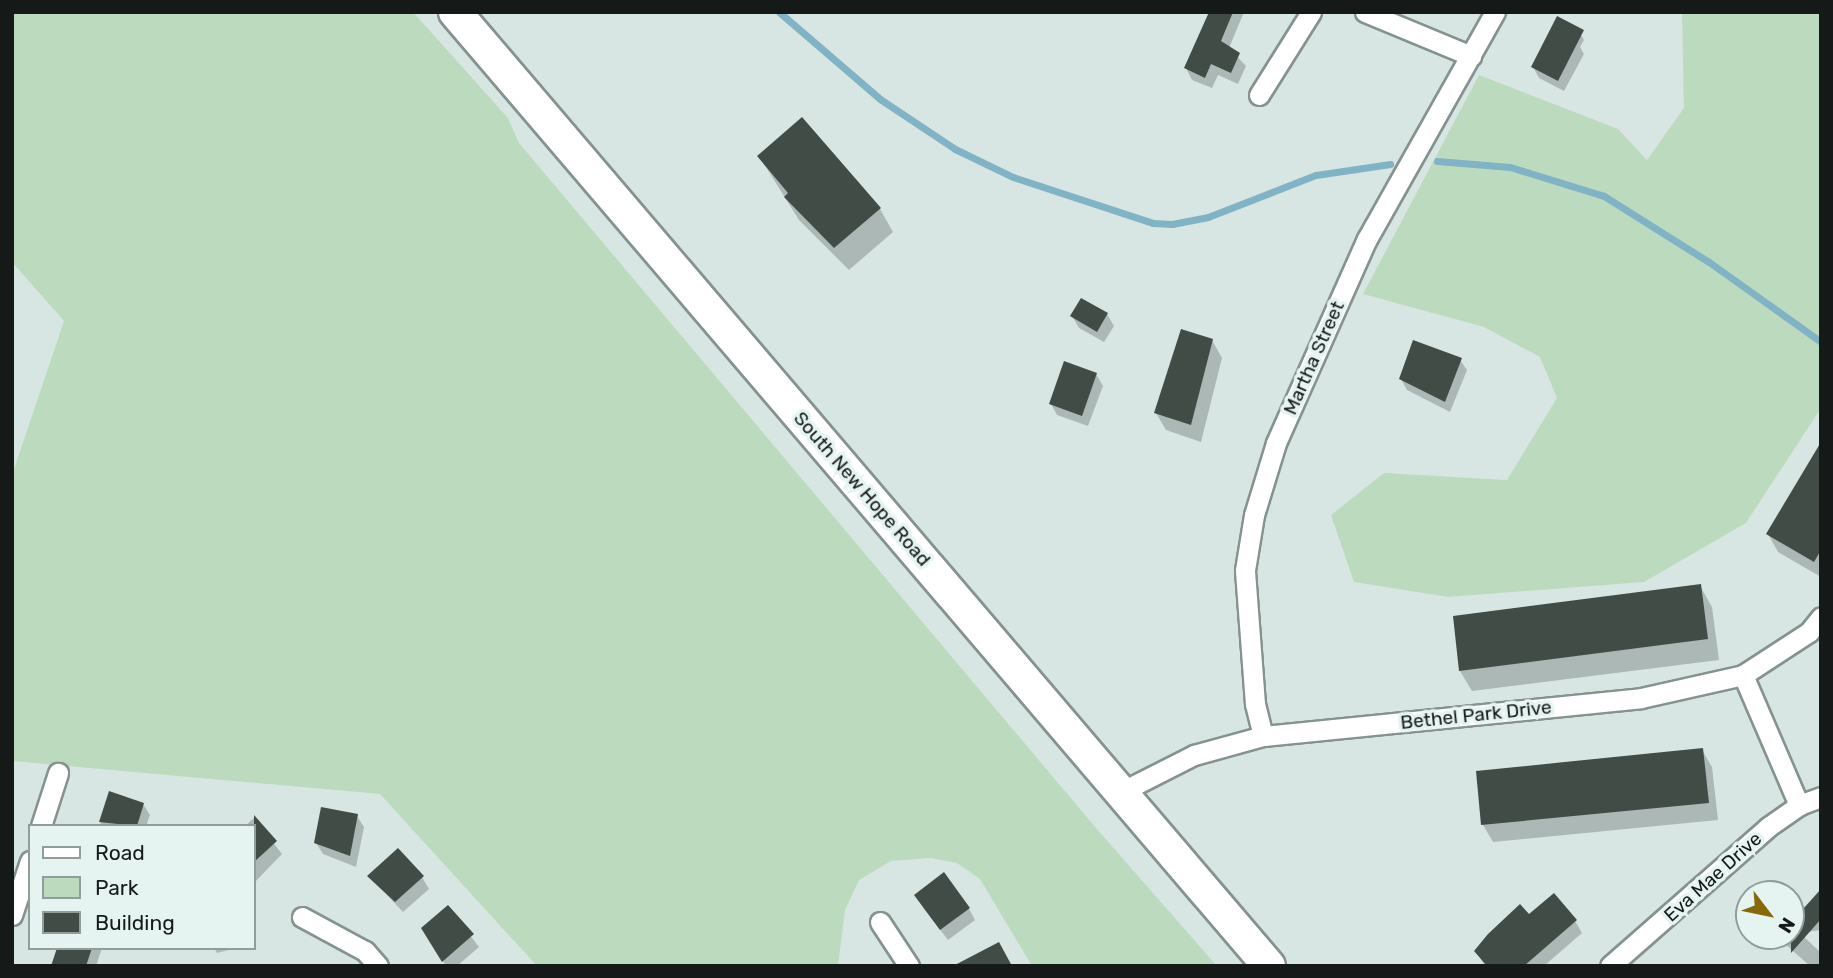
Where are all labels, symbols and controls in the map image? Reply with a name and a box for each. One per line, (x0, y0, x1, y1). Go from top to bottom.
street label: Martha Street (1279, 298, 1349, 418)
street label: South New Hope Road (789, 407, 935, 571)
street label: Bethel Park Drive (1399, 696, 1553, 734)
legend (28, 824, 256, 950)
street label: Eva Mae Drive (1660, 827, 1766, 927)
text: Road (95, 840, 145, 865)
text: Park (95, 875, 139, 900)
north arrow (1735, 880, 1805, 950)
text: Building (95, 910, 175, 935)
text: N (1773, 913, 1800, 937)

